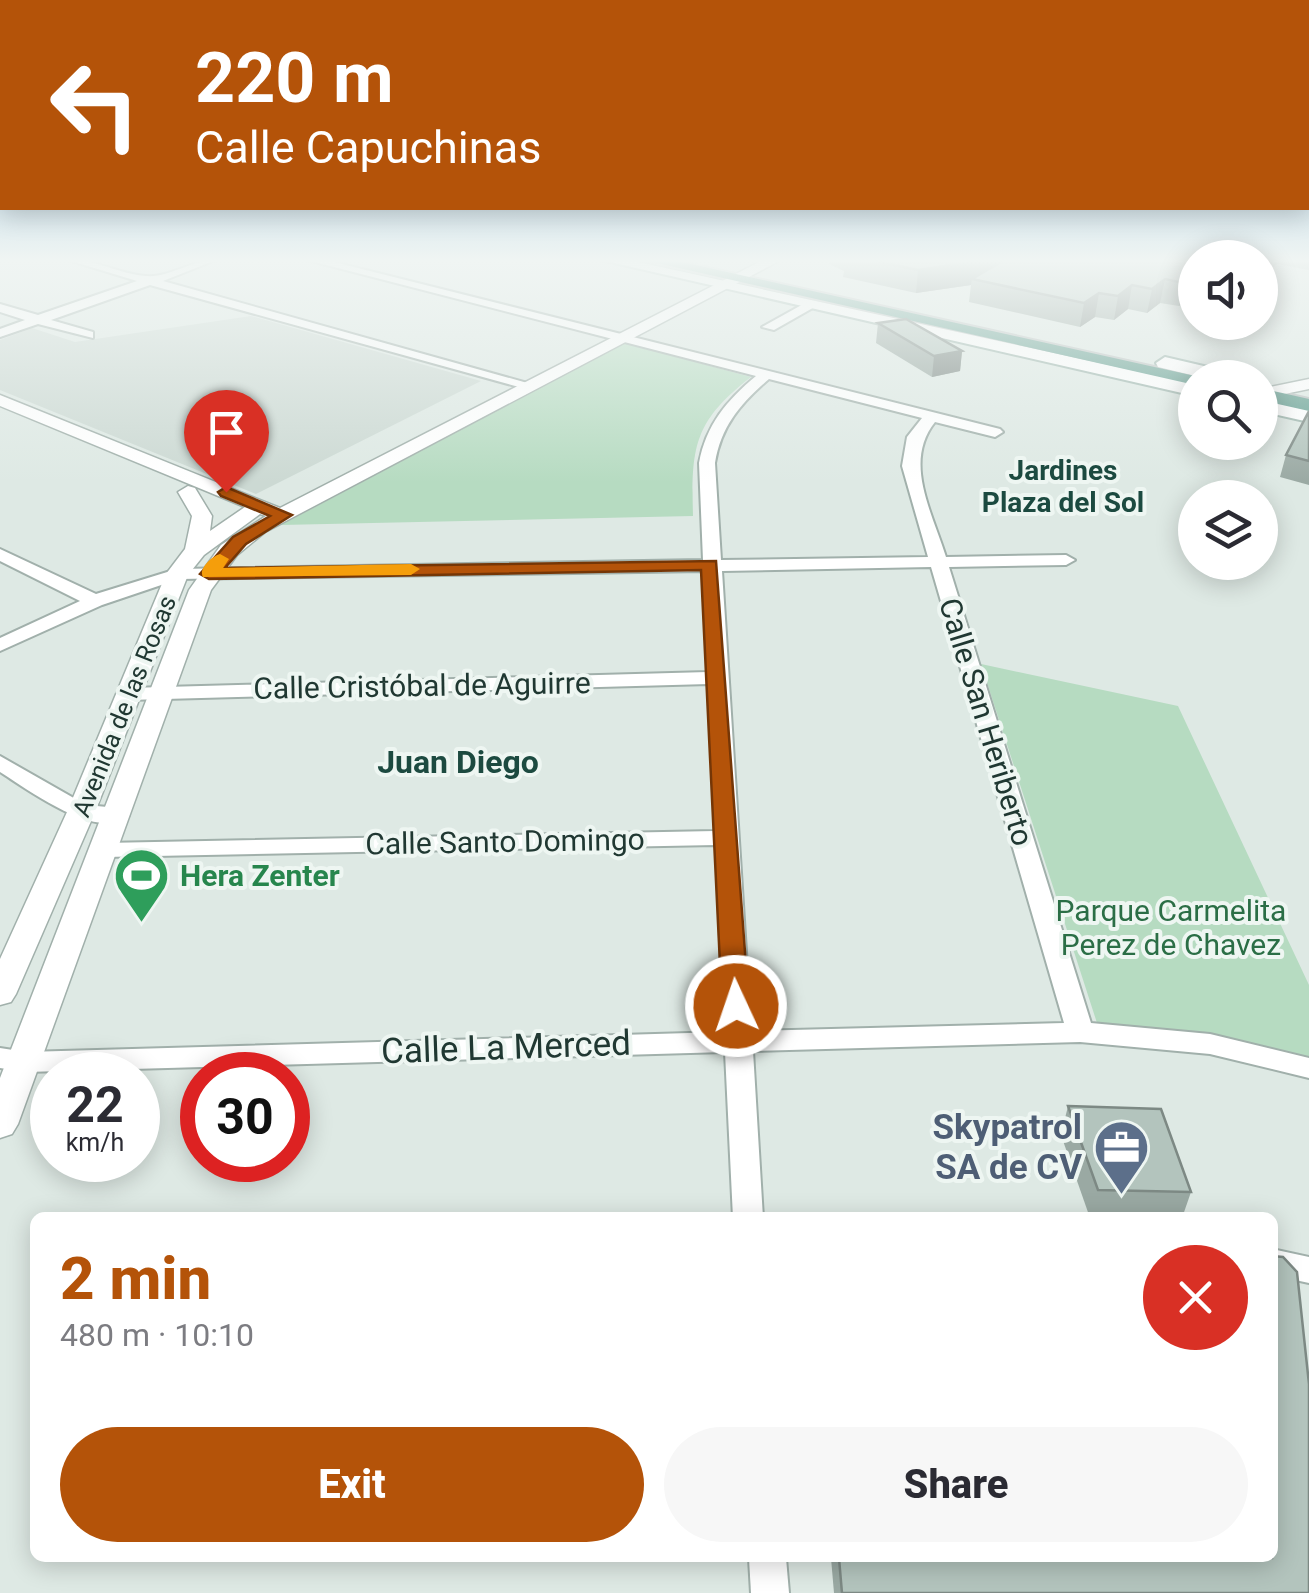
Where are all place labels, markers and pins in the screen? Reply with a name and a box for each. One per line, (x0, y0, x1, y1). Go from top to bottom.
pin (184, 390, 269, 493)
sports icon: Hera Zenter (111, 846, 171, 925)
place label: Hera Zenter (180, 858, 340, 893)
place label: Skypatrol SA de CV (933, 1107, 1082, 1188)
office icon: Skypatrol SA de CV (1091, 1117, 1151, 1196)

